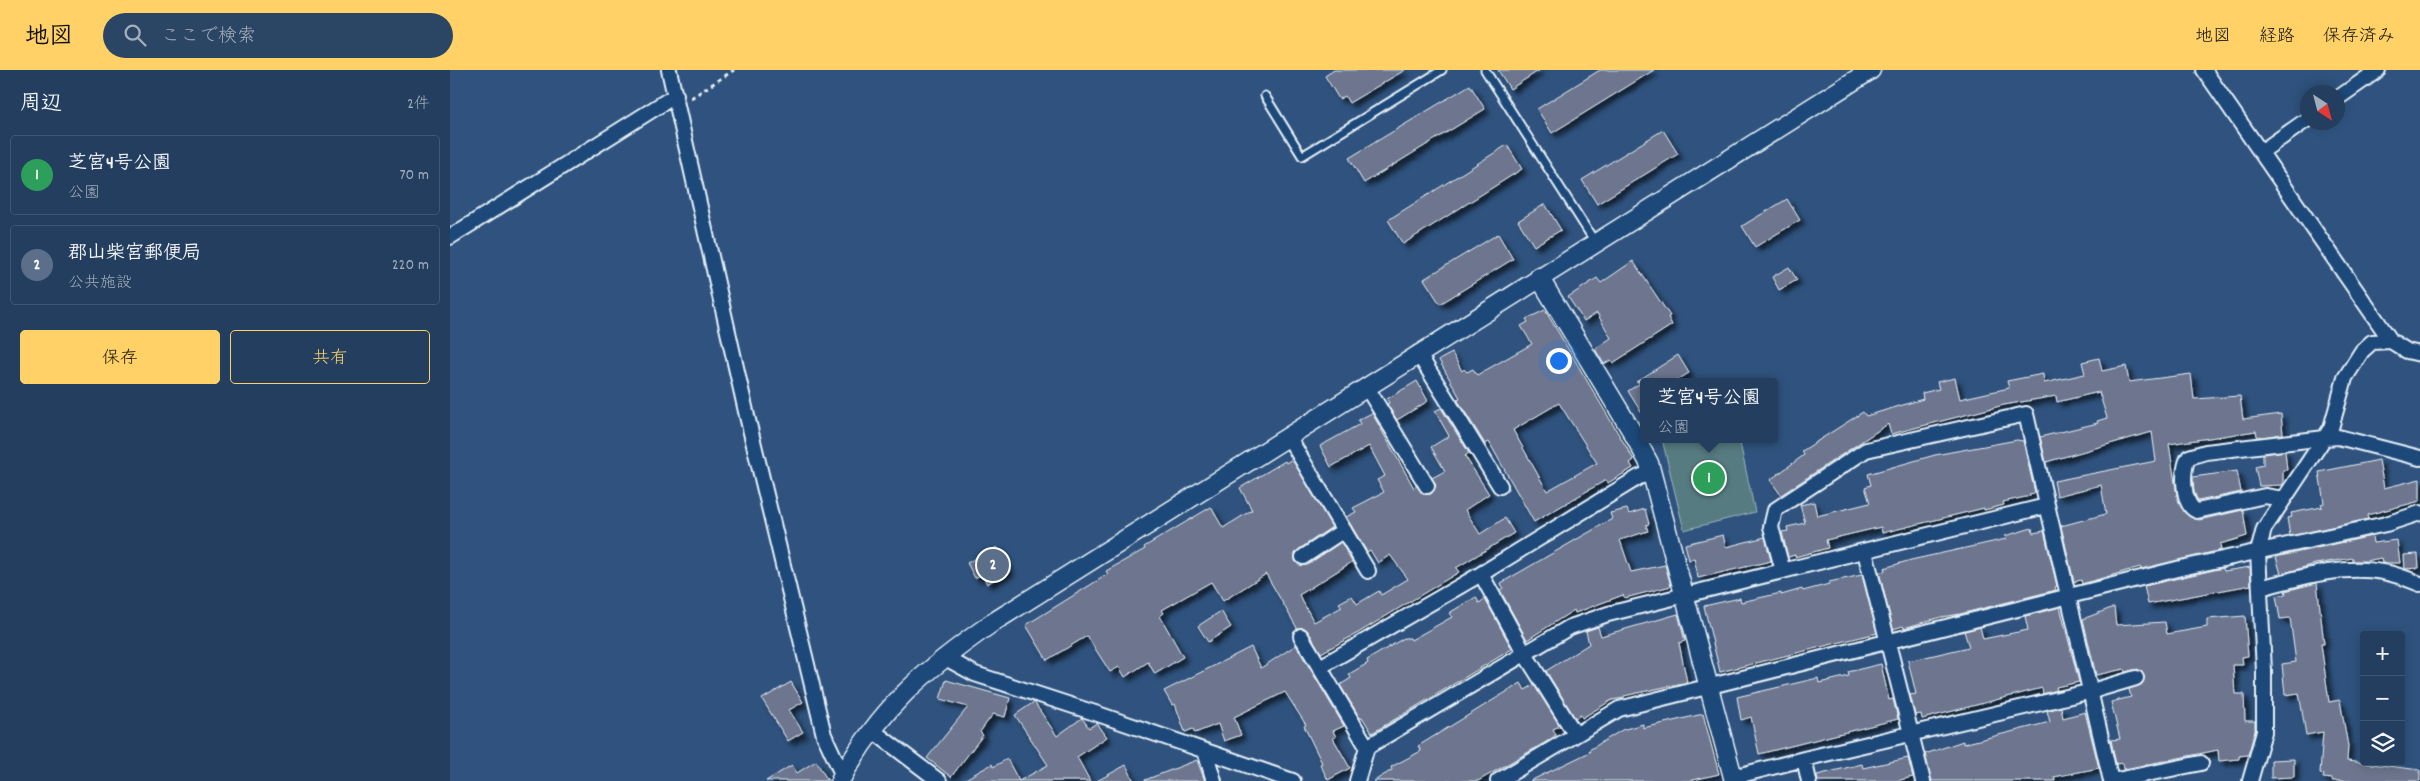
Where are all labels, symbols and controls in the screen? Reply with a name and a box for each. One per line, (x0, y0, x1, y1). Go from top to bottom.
search box (103, 13, 453, 58)
text: 地図 (25, 21, 73, 55)
icon: search (121, 21, 149, 49)
text: ここで検索 (161, 24, 256, 51)
text: 地図 (2195, 25, 2231, 50)
text: 経路 (2259, 25, 2295, 50)
text: 保存済み (2323, 25, 2395, 50)
north arrow (2300, 85, 2345, 130)
text: 周辺 (20, 90, 62, 120)
text: 2件 (407, 93, 430, 116)
text: 芝宮4号公園 (68, 151, 171, 178)
text: 1 (35, 164, 39, 187)
text: 70 m (399, 164, 429, 187)
text: 公園 (68, 182, 100, 205)
text: 郡山柴宮郵便局 (68, 241, 201, 268)
text: 2 (34, 254, 41, 277)
text: 220 m (392, 254, 429, 277)
text: 公共施設 (68, 272, 132, 295)
button: 保存 (20, 330, 220, 384)
button: 共有 (230, 330, 430, 384)
your location (1546, 348, 1572, 374)
popup (1640, 378, 1778, 443)
text: 芝宮4号公園 (1658, 386, 1760, 413)
text: 公園 (1658, 417, 1690, 440)
pin: 1 (1693, 459, 1725, 497)
pin: 2 (977, 546, 1009, 584)
map controls (2360, 631, 2405, 766)
button: + (2360, 631, 2405, 676)
button: − (2360, 676, 2405, 721)
button: layers (2360, 721, 2405, 766)

